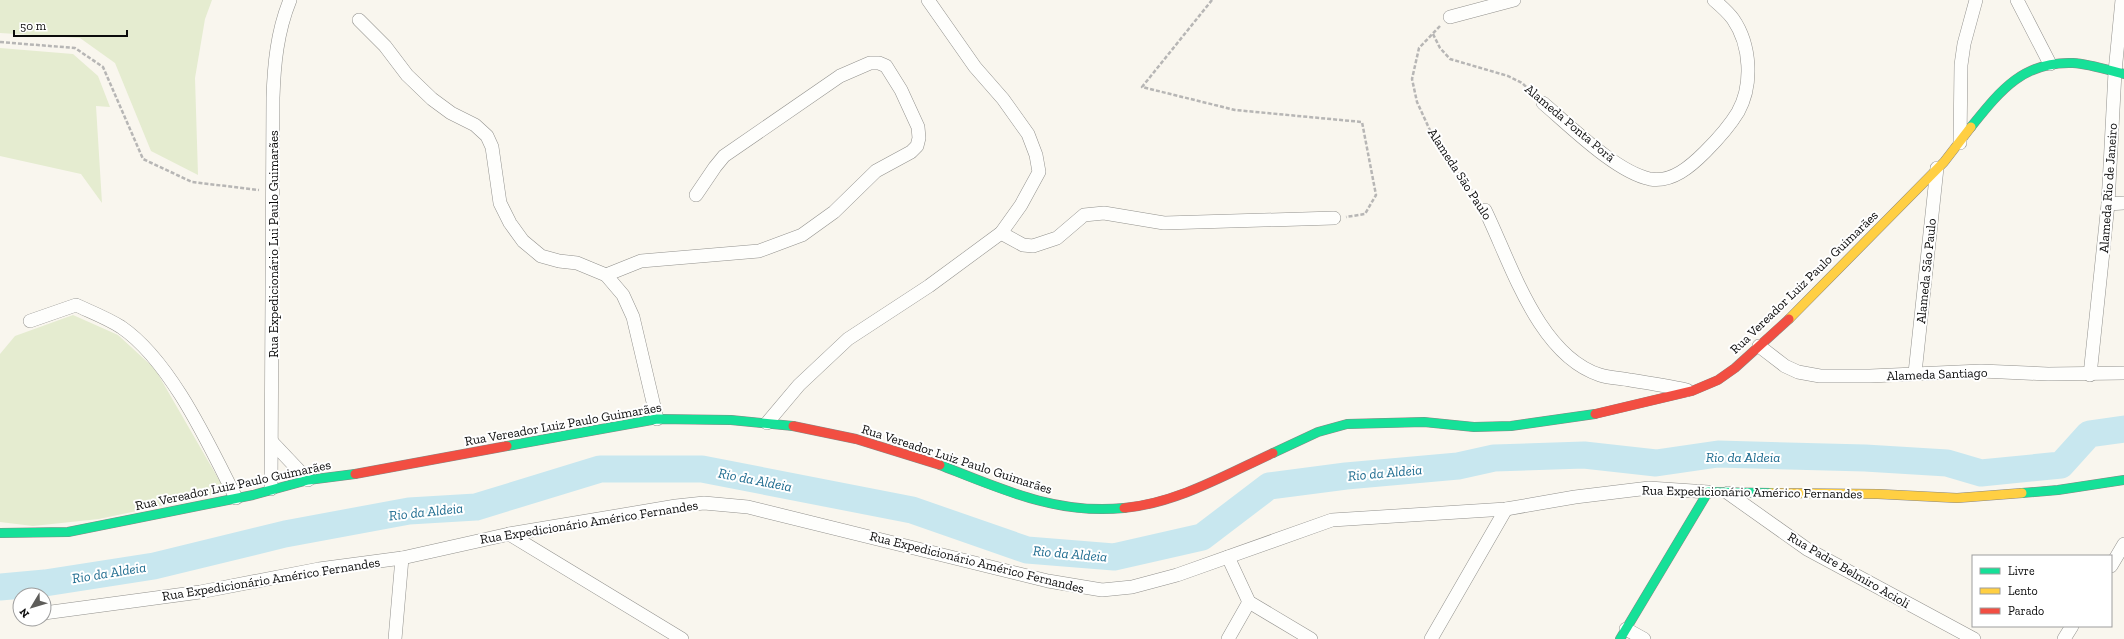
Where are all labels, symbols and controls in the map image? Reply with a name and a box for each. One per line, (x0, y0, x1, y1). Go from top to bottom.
scale bar (14, 12, 127, 38)
text: 50 m (20, 19, 47, 33)
street label: Alameda Ponta Porã (1522, 81, 1619, 165)
street label: Alameda Rio de Janeiro (2096, 122, 2120, 254)
street label: Alameda São Paulo (1425, 126, 1495, 223)
street label: Rua Expedicionário Lui Paulo Guimarães (266, 130, 281, 358)
street label: Rua Vereador Luiz Paulo Guimarães (1727, 207, 1881, 357)
street label: Alameda São Paulo (1913, 217, 1939, 324)
street label: Alameda Santiago (1886, 365, 1988, 383)
street label: Rua Vereador Luiz Paulo Guimarães (463, 399, 663, 449)
street label: Rua Vereador Luiz Paulo Guimarães (860, 421, 1054, 497)
water label: Rio da Aldeia (1706, 449, 1780, 466)
street label: Rua Vereador Luiz Paulo Guimarães (134, 457, 332, 513)
water label: Rio da Aldeia (1347, 461, 1423, 485)
water label: Rio da Aldeia (717, 465, 793, 495)
street label: Rua Expedicionário Américo Fernandes (1642, 483, 1863, 501)
street label: Rua Expedicionário Américo Fernandes (479, 497, 699, 547)
water label: Rio da Aldeia (388, 500, 464, 524)
street label: Rua Expedicionário Américo Fernandes (868, 528, 1086, 596)
street label: Rua Padre Belmiro Acioli (1785, 529, 1913, 611)
water label: Rio da Aldeia (1032, 542, 1108, 566)
street label: Rua Expedicionário Américo Fernandes (161, 554, 381, 604)
legend (1972, 555, 2112, 627)
water label: Rio da Aldeia (71, 559, 147, 587)
text: Livre (2008, 564, 2035, 578)
text: Lento (2008, 584, 2038, 598)
north arrow (12, 587, 52, 627)
text: Parado (2008, 604, 2044, 618)
text: N (16, 605, 32, 620)

